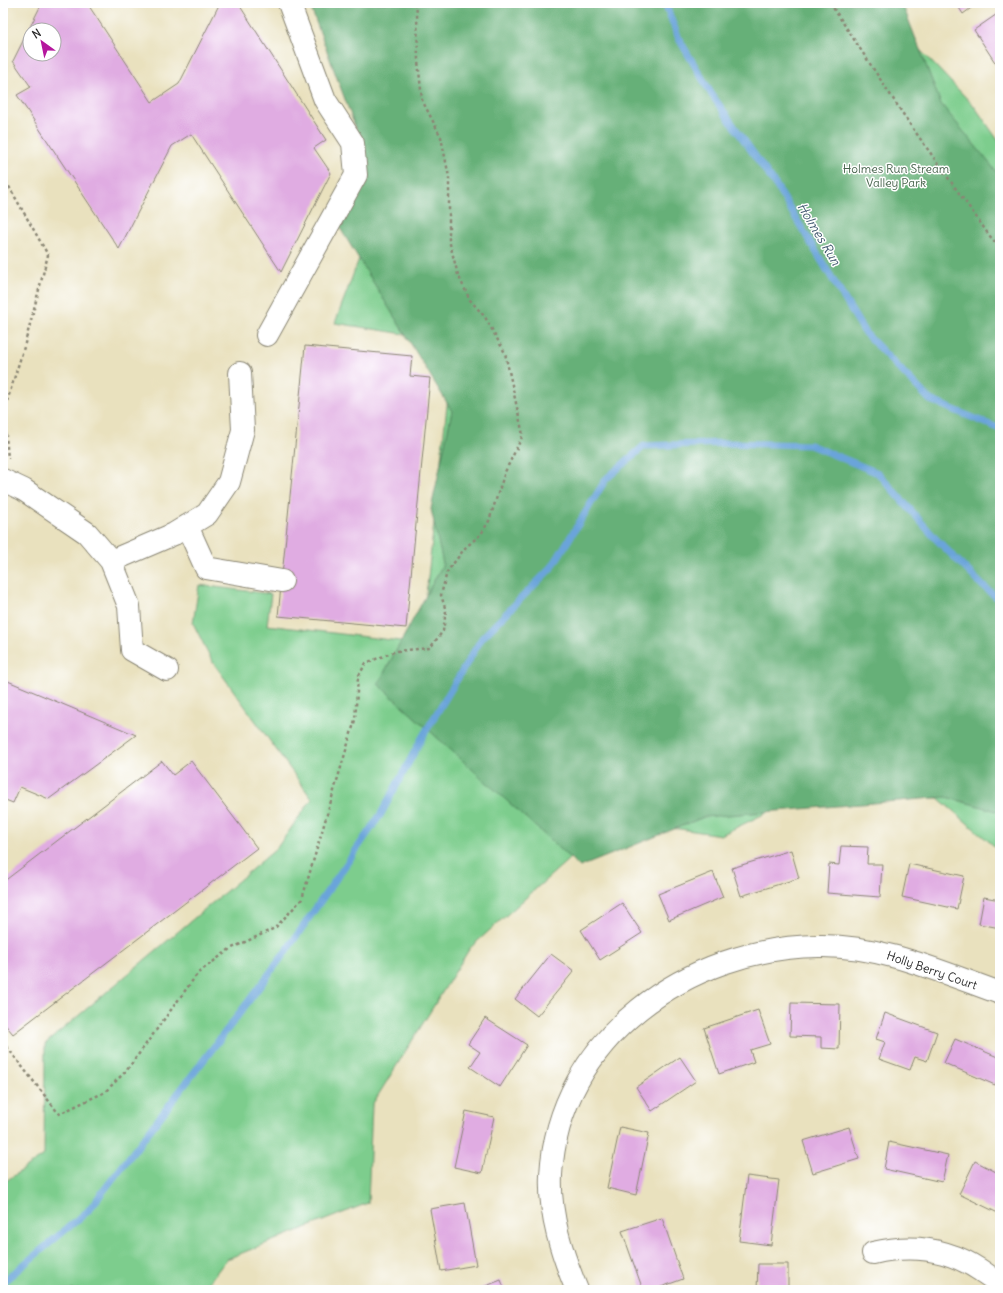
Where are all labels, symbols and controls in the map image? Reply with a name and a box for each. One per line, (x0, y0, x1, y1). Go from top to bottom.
north arrow (22, 22, 62, 62)
text: N (30, 26, 44, 42)
park label: Holmes Run Stream Valley Park (843, 161, 950, 190)
water label: Holmes Run (794, 200, 845, 269)
street label: Holly Berry Court (885, 947, 979, 993)

